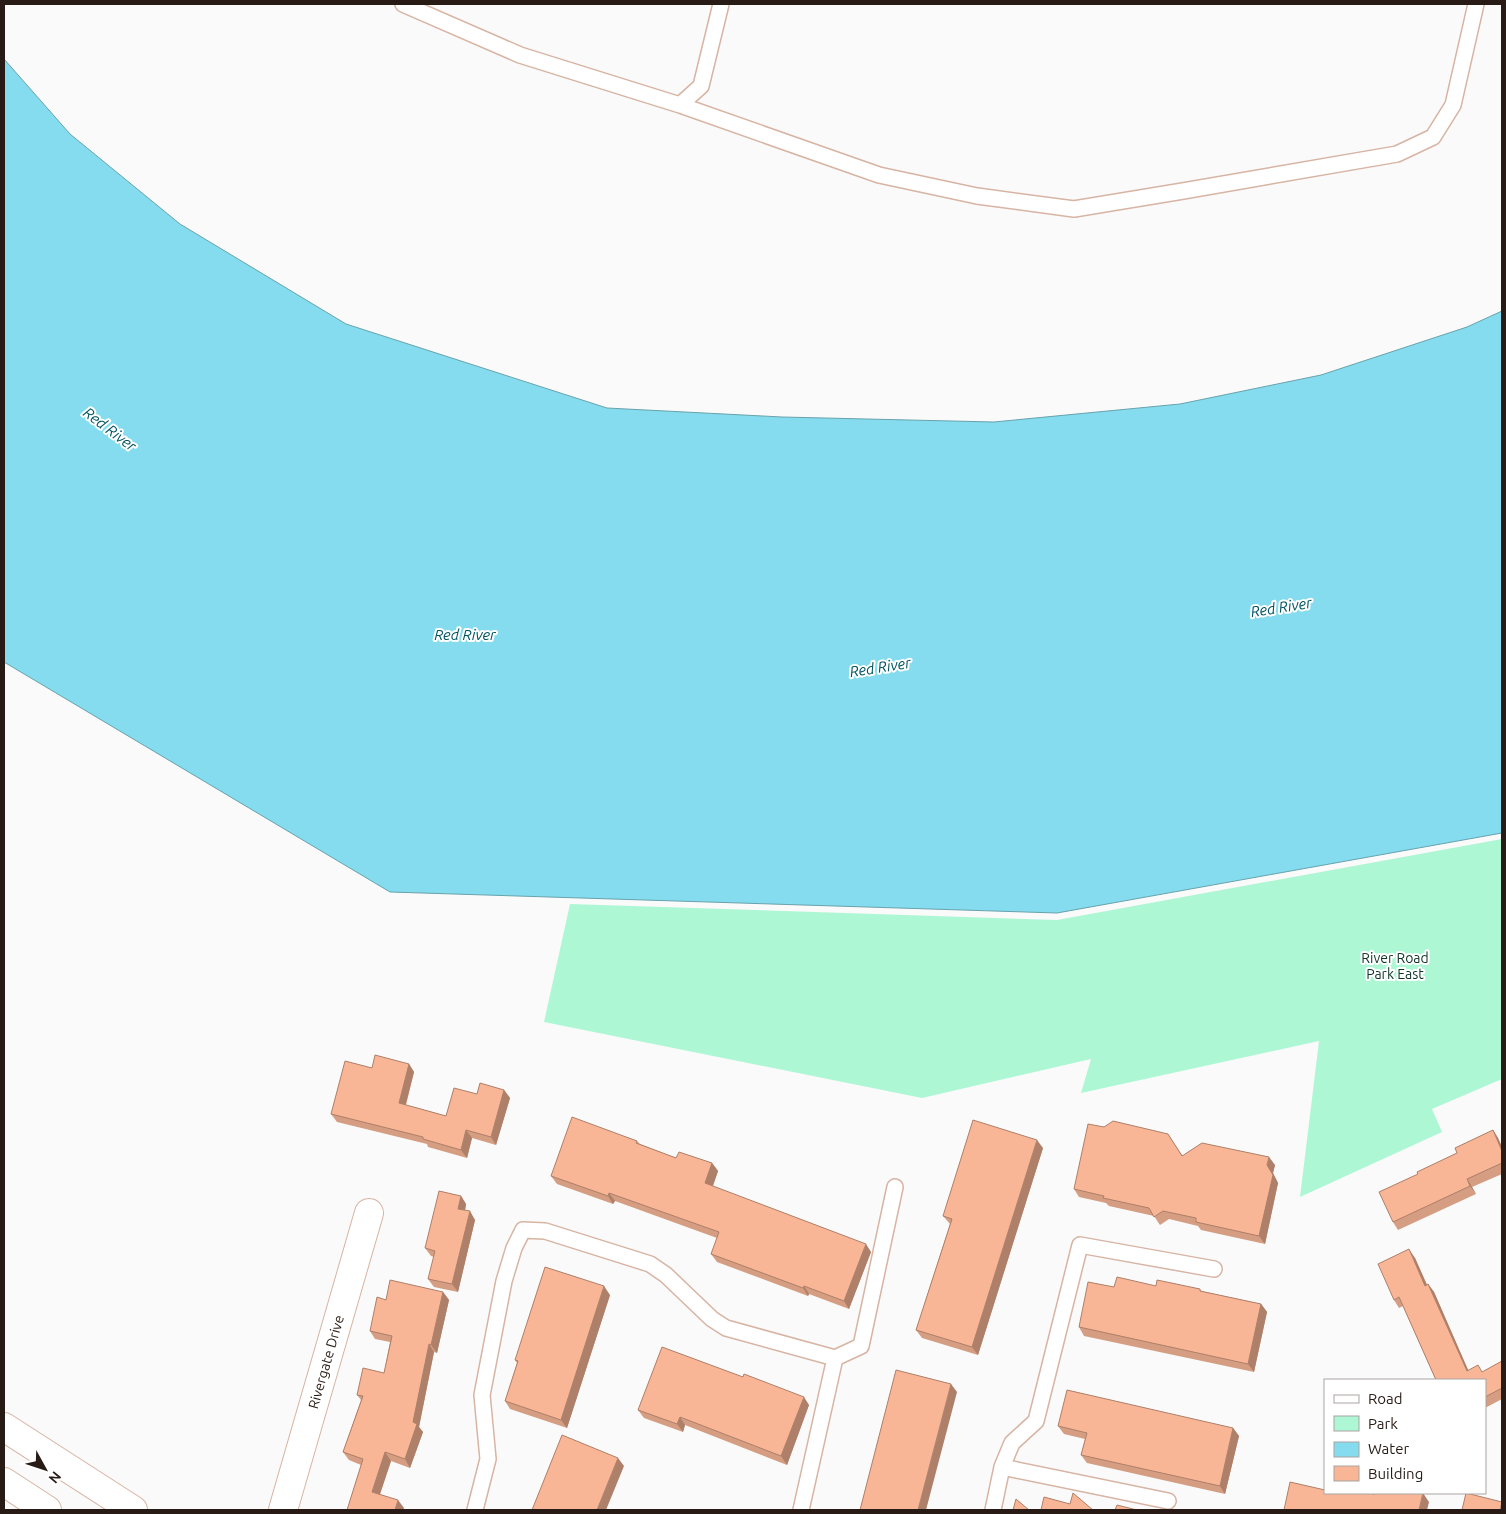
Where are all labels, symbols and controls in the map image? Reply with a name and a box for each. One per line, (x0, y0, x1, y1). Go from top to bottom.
water label: Red River (80, 404, 141, 455)
water label: Red River (1249, 594, 1314, 620)
water label: Red River (434, 626, 497, 643)
water label: Red River (848, 654, 913, 680)
park label: River Road Park East (1361, 950, 1429, 982)
street label: Rivergate Drive (305, 1313, 347, 1411)
legend (1324, 1379, 1486, 1494)
text: Road (1368, 1390, 1403, 1407)
text: Park (1368, 1415, 1398, 1432)
text: Water (1368, 1440, 1409, 1457)
north arrow (20, 1444, 70, 1494)
text: Building (1368, 1465, 1423, 1482)
text: N (45, 1468, 64, 1487)

